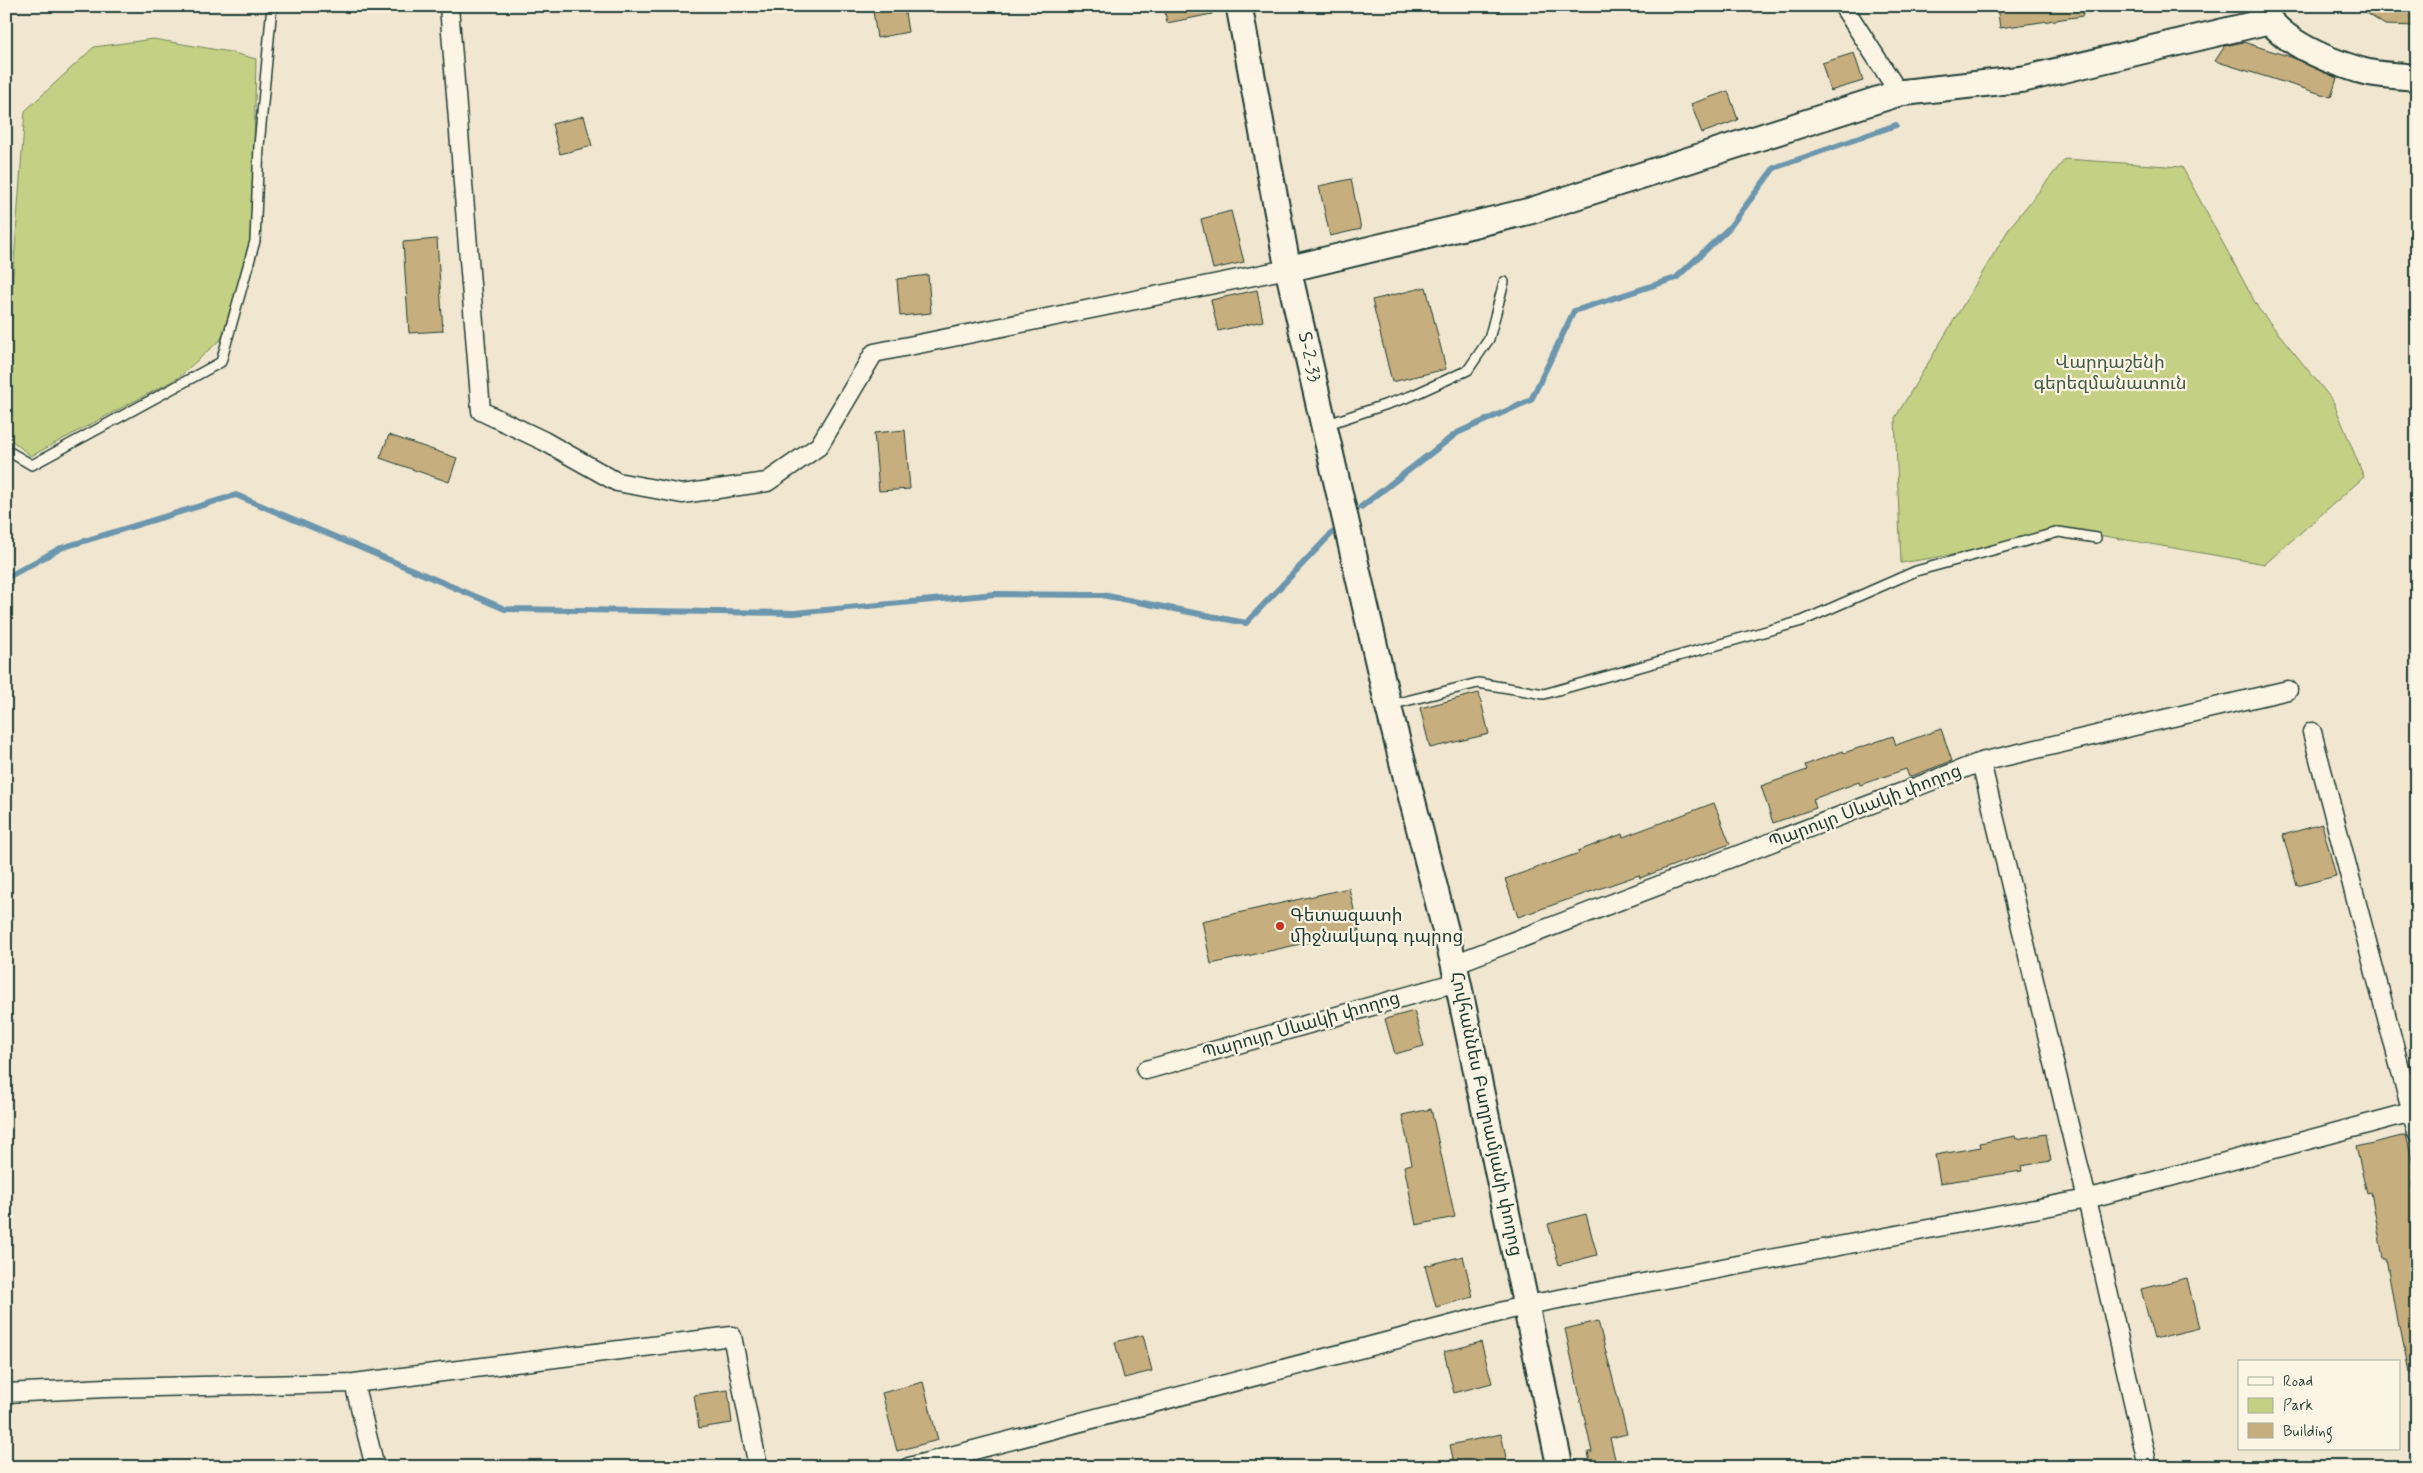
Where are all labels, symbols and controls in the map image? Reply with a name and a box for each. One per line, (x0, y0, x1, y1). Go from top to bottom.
street label: Տ-2-33 (1292, 329, 1327, 385)
park label: Վարդաշենի գերեզմանատուն (2033, 351, 2187, 396)
street label: Պարույր Սևակի փողոց (1765, 759, 1965, 855)
place label: Գետազատի միջնակարգ դպրոց (1290, 904, 1463, 949)
marker: Գետազատի միջնակարգ դպրոց (1274, 920, 1286, 932)
street label: Հովհաննես Բաղրամյանի փողոց (1444, 970, 1528, 1258)
street label: Պարույր Սևակի փողոց (1199, 986, 1403, 1066)
legend (2238, 1360, 2400, 1450)
text: Road (2283, 1372, 2313, 1392)
text: Park (2283, 1396, 2313, 1416)
text: Building (2283, 1422, 2333, 1443)

